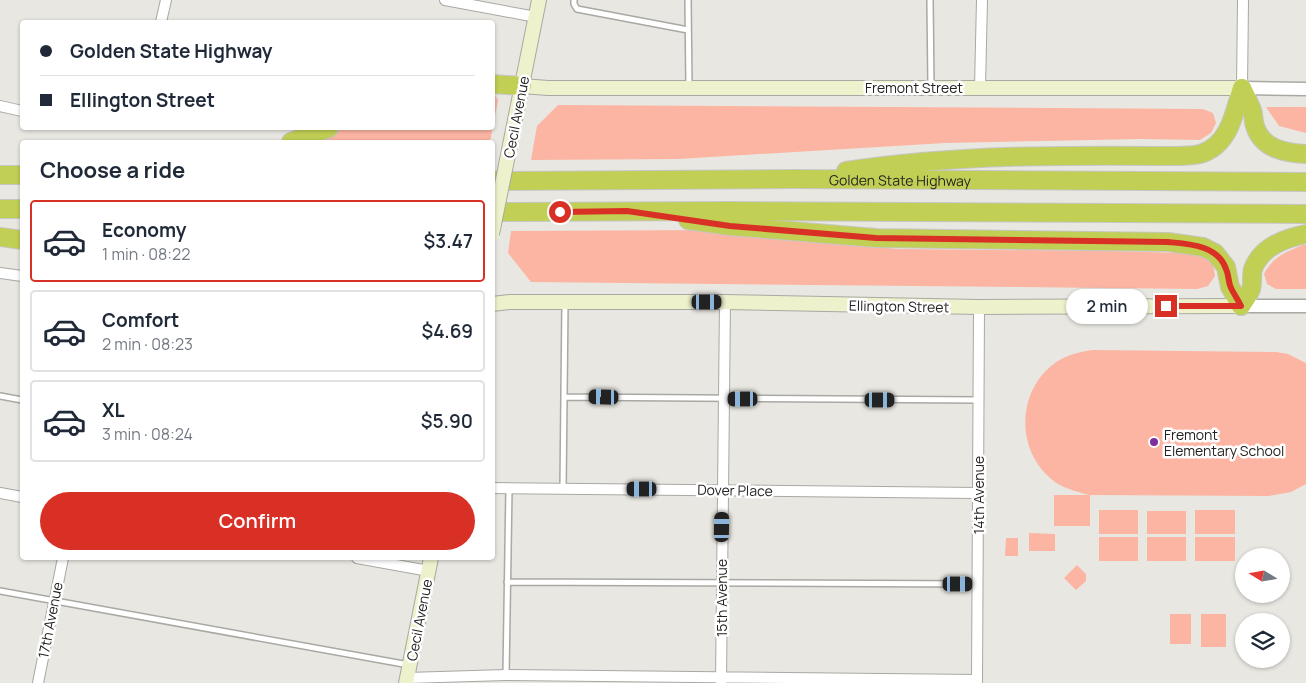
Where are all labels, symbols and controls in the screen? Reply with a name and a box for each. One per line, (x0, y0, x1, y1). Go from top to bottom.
text: Golden State Highway (70, 38, 272, 64)
street label: Cecil Avenue (499, 74, 533, 160)
street label: Fremont Street (865, 78, 963, 97)
text: Ellington Street (70, 87, 215, 113)
text: Choose a ride (40, 155, 185, 185)
street label: Golden State Highway (829, 170, 972, 190)
route start (549, 201, 571, 223)
text: Economy (102, 217, 186, 243)
icon: car (42, 219, 87, 264)
text: $3.47 (424, 228, 473, 254)
text: 1 min · 08:22 (102, 243, 190, 265)
callout: 2 min (1066, 288, 1148, 324)
car (692, 295, 722, 310)
text: 2 min (1087, 295, 1127, 317)
route end (1155, 295, 1177, 317)
street label: Ellington Street (849, 296, 950, 316)
text: Comfort (102, 307, 179, 333)
icon: car (42, 309, 87, 354)
text: $4.69 (422, 318, 473, 344)
text: 2 min · 08:23 (102, 333, 193, 355)
car (588, 389, 619, 405)
car (728, 392, 758, 407)
car (865, 393, 895, 408)
text: XL (102, 397, 125, 423)
icon: car (42, 399, 87, 444)
text: $5.90 (421, 408, 473, 434)
text: 3 min · 08:24 (102, 423, 193, 445)
place label: Fremont Elementary School (1164, 425, 1284, 460)
marker: Fremont Elementary School (1148, 436, 1160, 448)
street label: 14th Avenue (969, 456, 988, 534)
street label: Dover Place (697, 480, 773, 500)
car (627, 482, 657, 497)
button: Confirm (40, 492, 475, 550)
car (714, 512, 729, 542)
north arrow (1235, 548, 1290, 602)
map controls (1235, 548, 1290, 668)
street label: 15th Avenue (712, 559, 731, 637)
street label: Cecil Avenue (402, 577, 436, 663)
car (943, 577, 973, 592)
street label: 17th Avenue (33, 580, 67, 660)
button: layers (1235, 613, 1290, 668)

